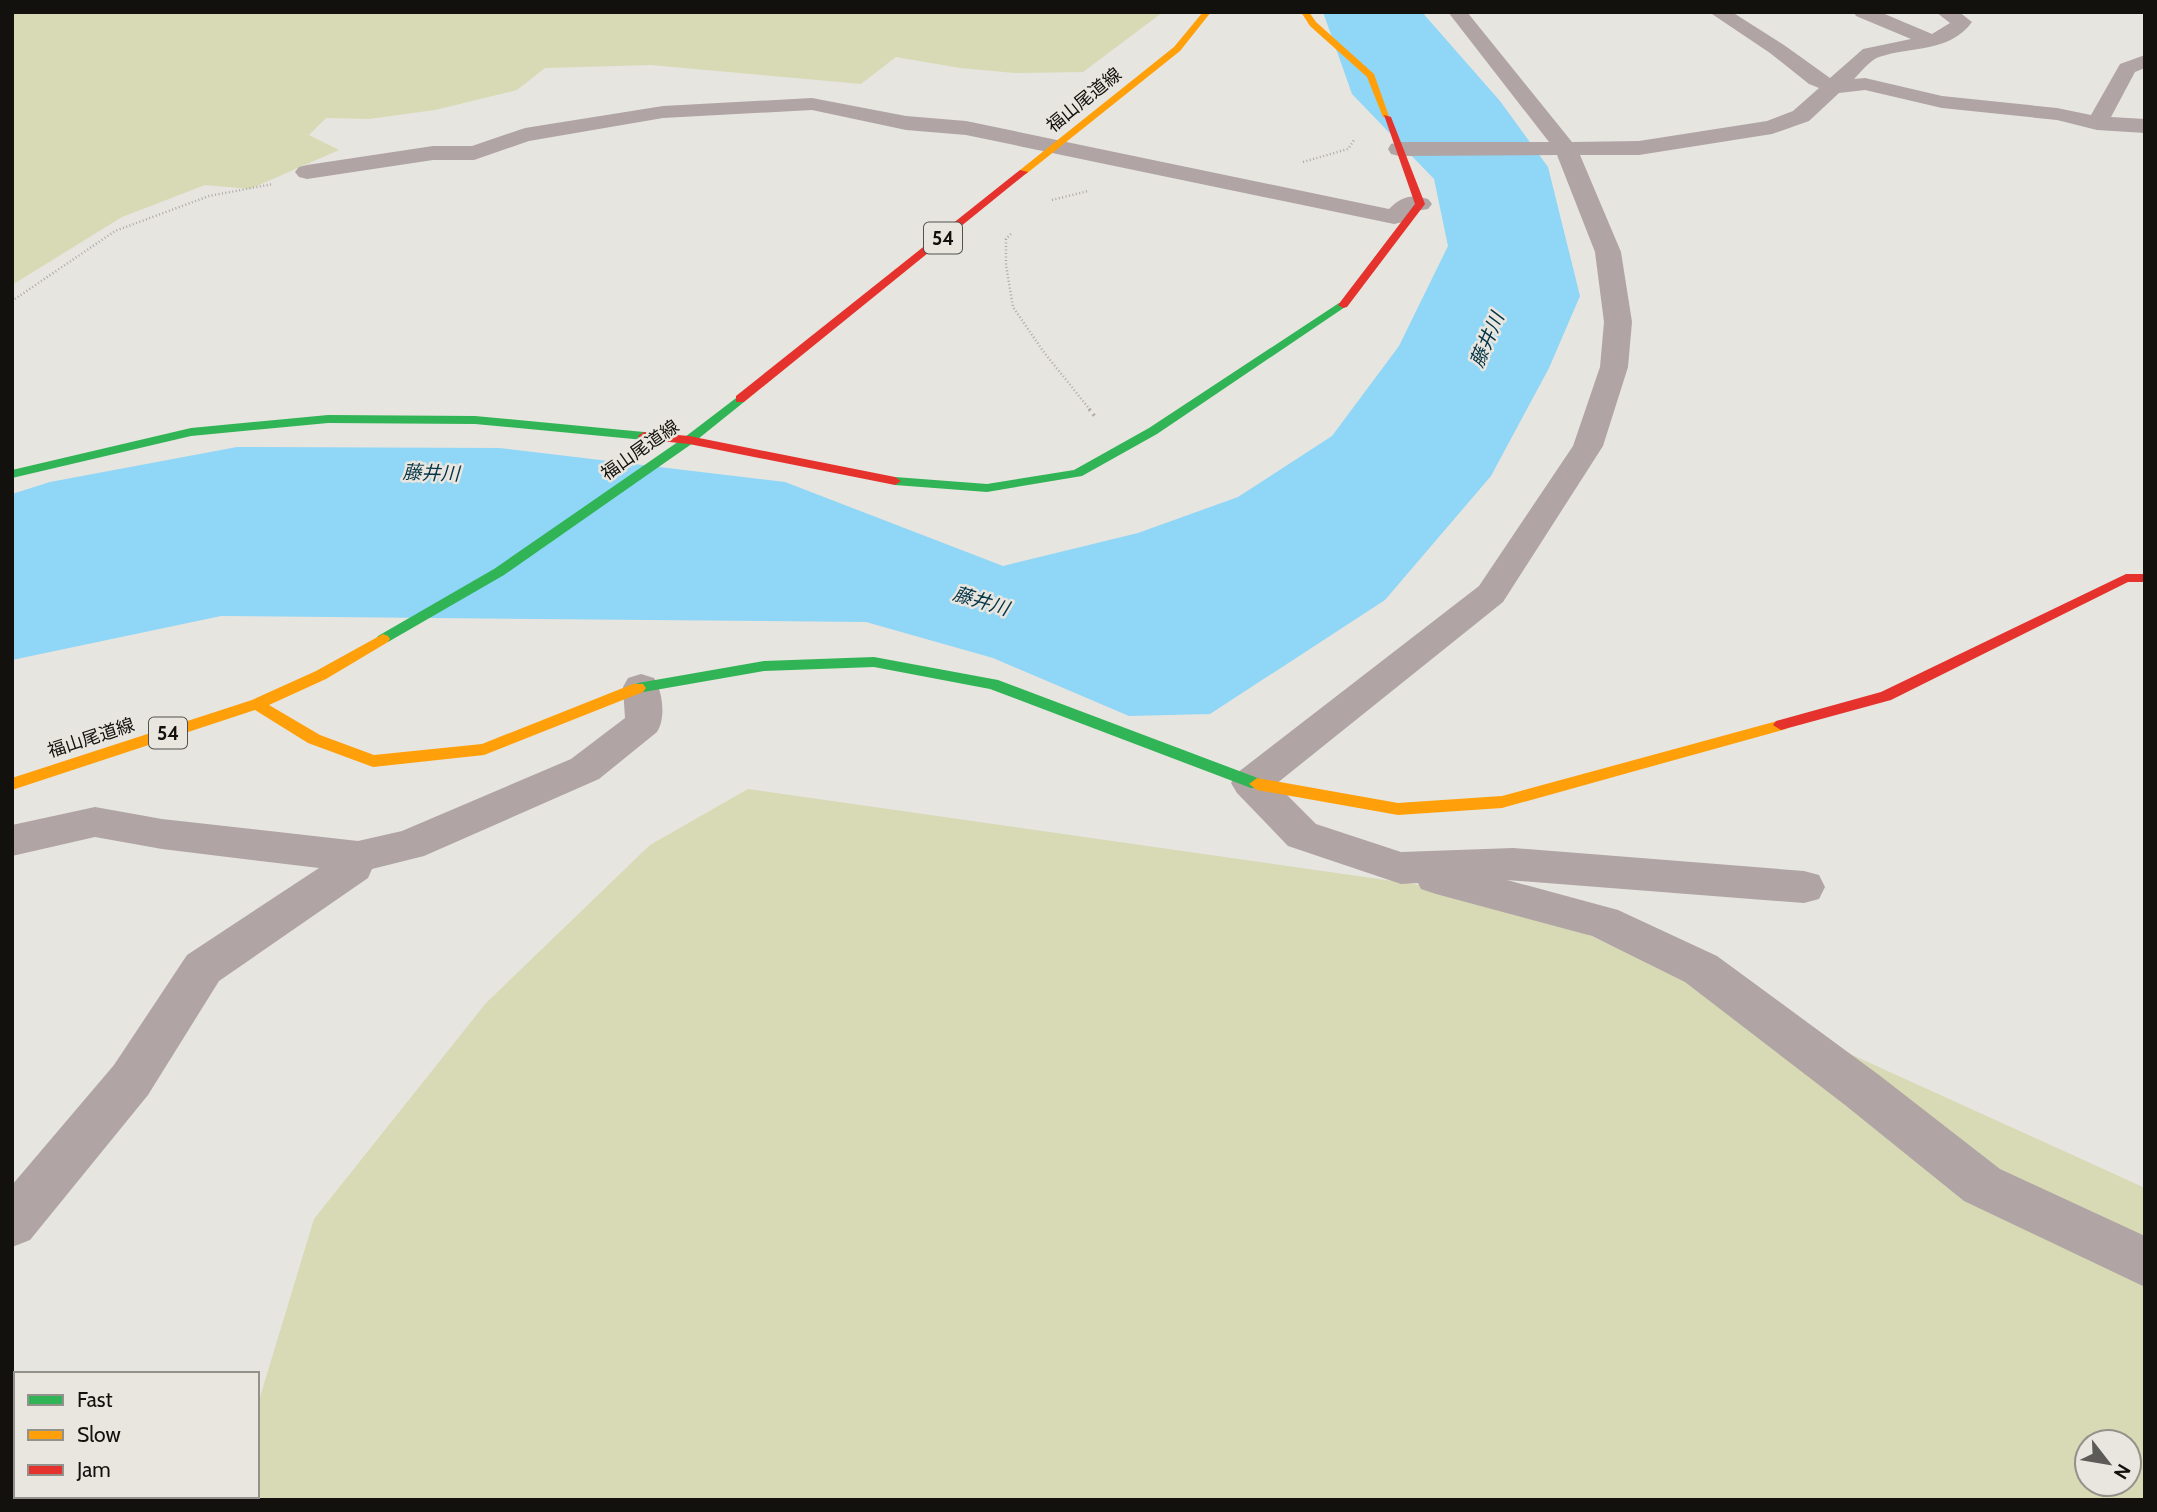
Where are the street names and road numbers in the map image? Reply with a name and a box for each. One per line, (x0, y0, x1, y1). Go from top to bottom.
street label: 福山尾道線 (1042, 63, 1126, 137)
road number: 54 (924, 222, 962, 254)
street label: 福山尾道線 (597, 415, 683, 485)
street label: 福山尾道線 (45, 714, 137, 762)
road number: 54 (149, 718, 187, 748)

